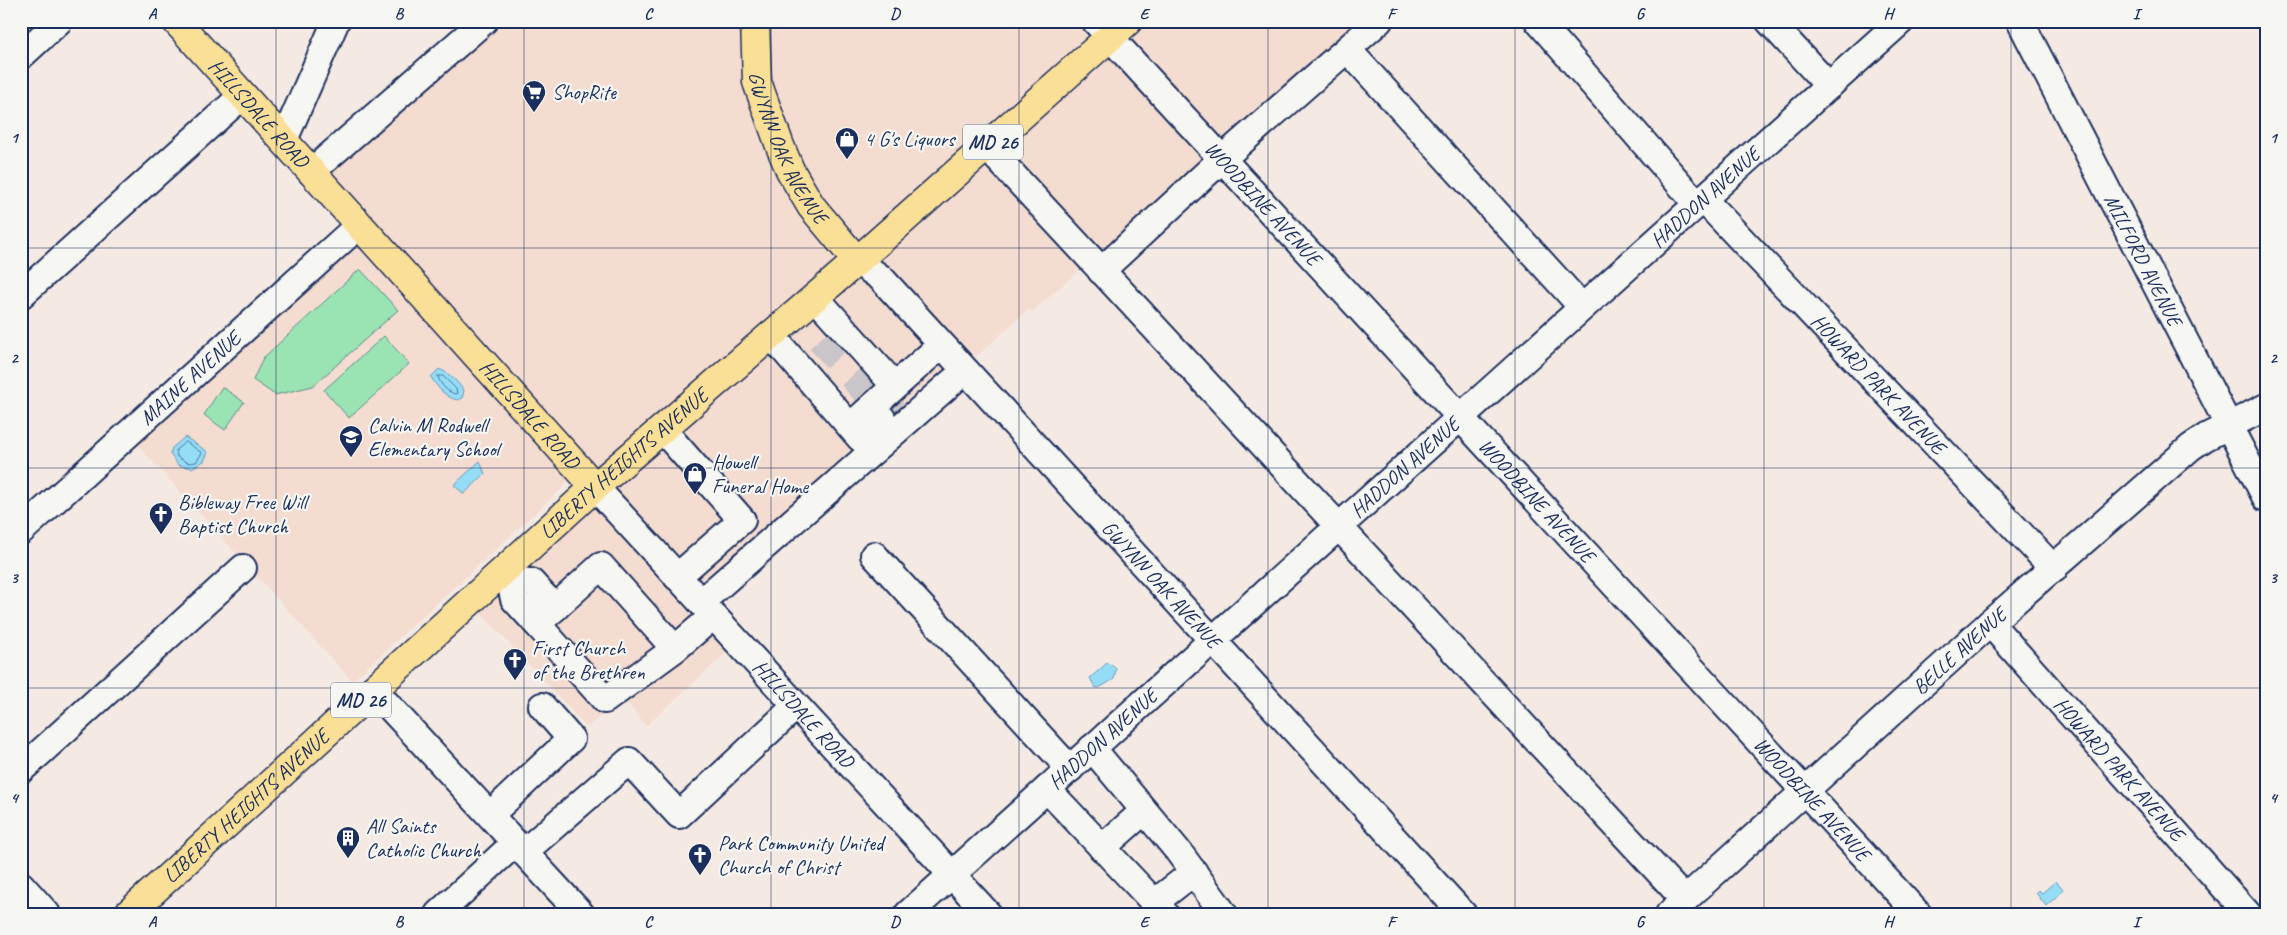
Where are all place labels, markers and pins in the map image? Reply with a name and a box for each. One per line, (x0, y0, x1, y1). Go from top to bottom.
supermarket icon: ShopRite (521, 79, 547, 113)
place label: ShopRite (552, 79, 617, 105)
shop icon: 4 G's Liquors (834, 126, 860, 160)
place label: 4 G's Liquors (864, 126, 956, 152)
place label: Calvin M Rodwell Elementary School (368, 412, 503, 462)
school or university icon: Calvin M Rodwell Elementary School (338, 424, 364, 458)
place label: Howell Funeral Home (712, 449, 809, 499)
shop icon: Howell Funeral Home (682, 461, 708, 495)
place label: Bibleway Free Will Baptist Church (178, 489, 310, 539)
church icon: Bibleway Free Will Baptist Church (148, 501, 174, 535)
place label: First Church of the Brethren (532, 635, 645, 685)
church icon: First Church of the Brethren (502, 647, 528, 681)
place label: All Saints Catholic Church (366, 813, 482, 863)
building icon: All Saints Catholic Church (335, 825, 361, 859)
place label: Park Community United Church of Christ (718, 830, 887, 880)
church icon: Park Community United Church of Christ (687, 842, 713, 876)

